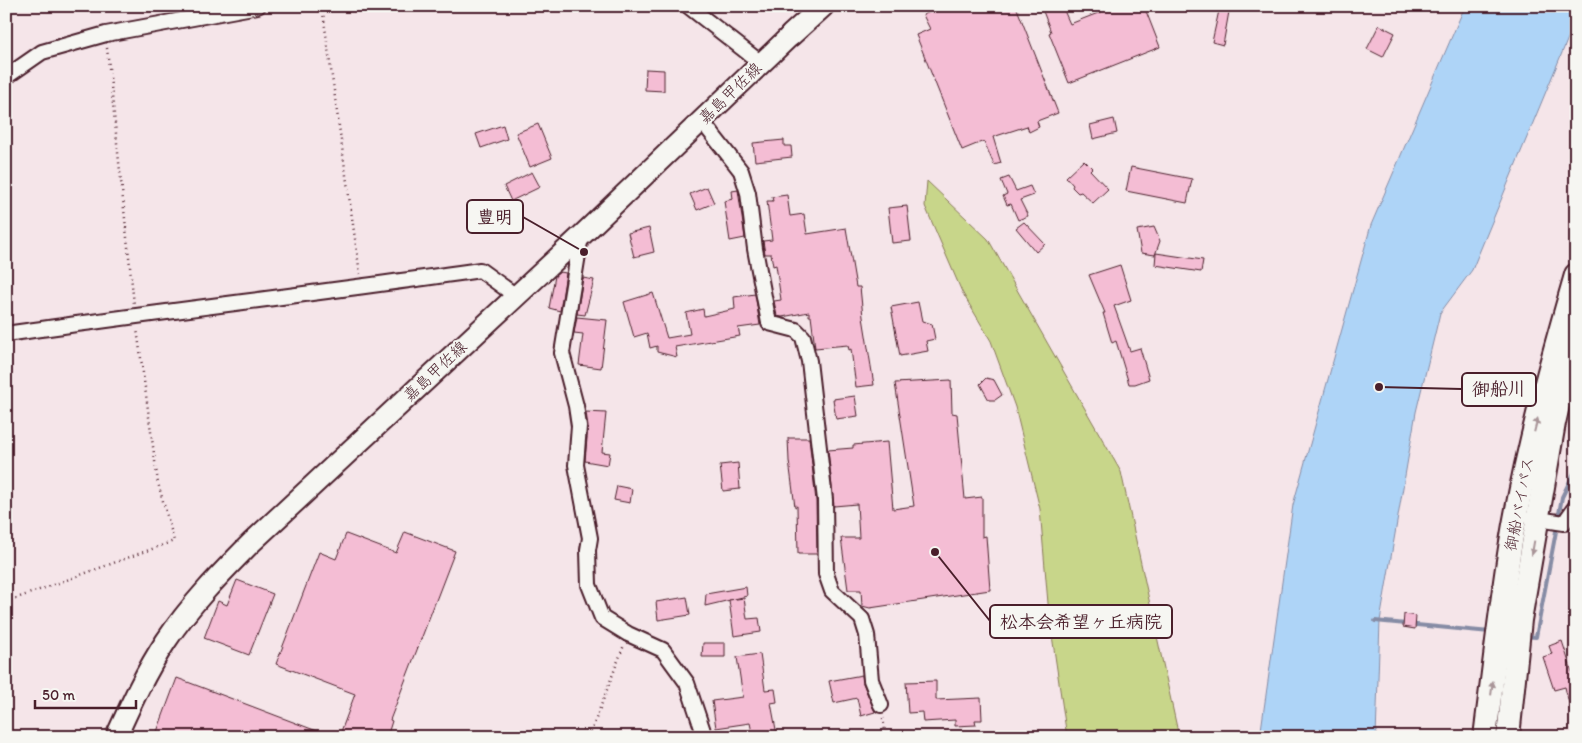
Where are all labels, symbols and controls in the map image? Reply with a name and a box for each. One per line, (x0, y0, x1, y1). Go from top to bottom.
street label: 嘉島甲佐線 (695, 58, 765, 128)
callout: 豊明 (467, 200, 523, 233)
text: 豊明 (477, 206, 513, 228)
street label: 嘉島甲佐線 (399, 337, 471, 405)
callout: 御船川 (1462, 373, 1536, 406)
text: 御船川 (1472, 378, 1526, 400)
one-way arrow (1532, 417, 1540, 432)
street label: 御船バイパス (1501, 455, 1537, 553)
one-way arrow (1528, 541, 1536, 557)
callout: 松本会希望ヶ丘病院 (990, 605, 1172, 638)
text: 松本会希望ヶ丘病院 (1000, 611, 1162, 633)
scale bar (35, 678, 136, 710)
one-way arrow (1488, 680, 1496, 696)
text: 50 m (42, 686, 75, 704)

